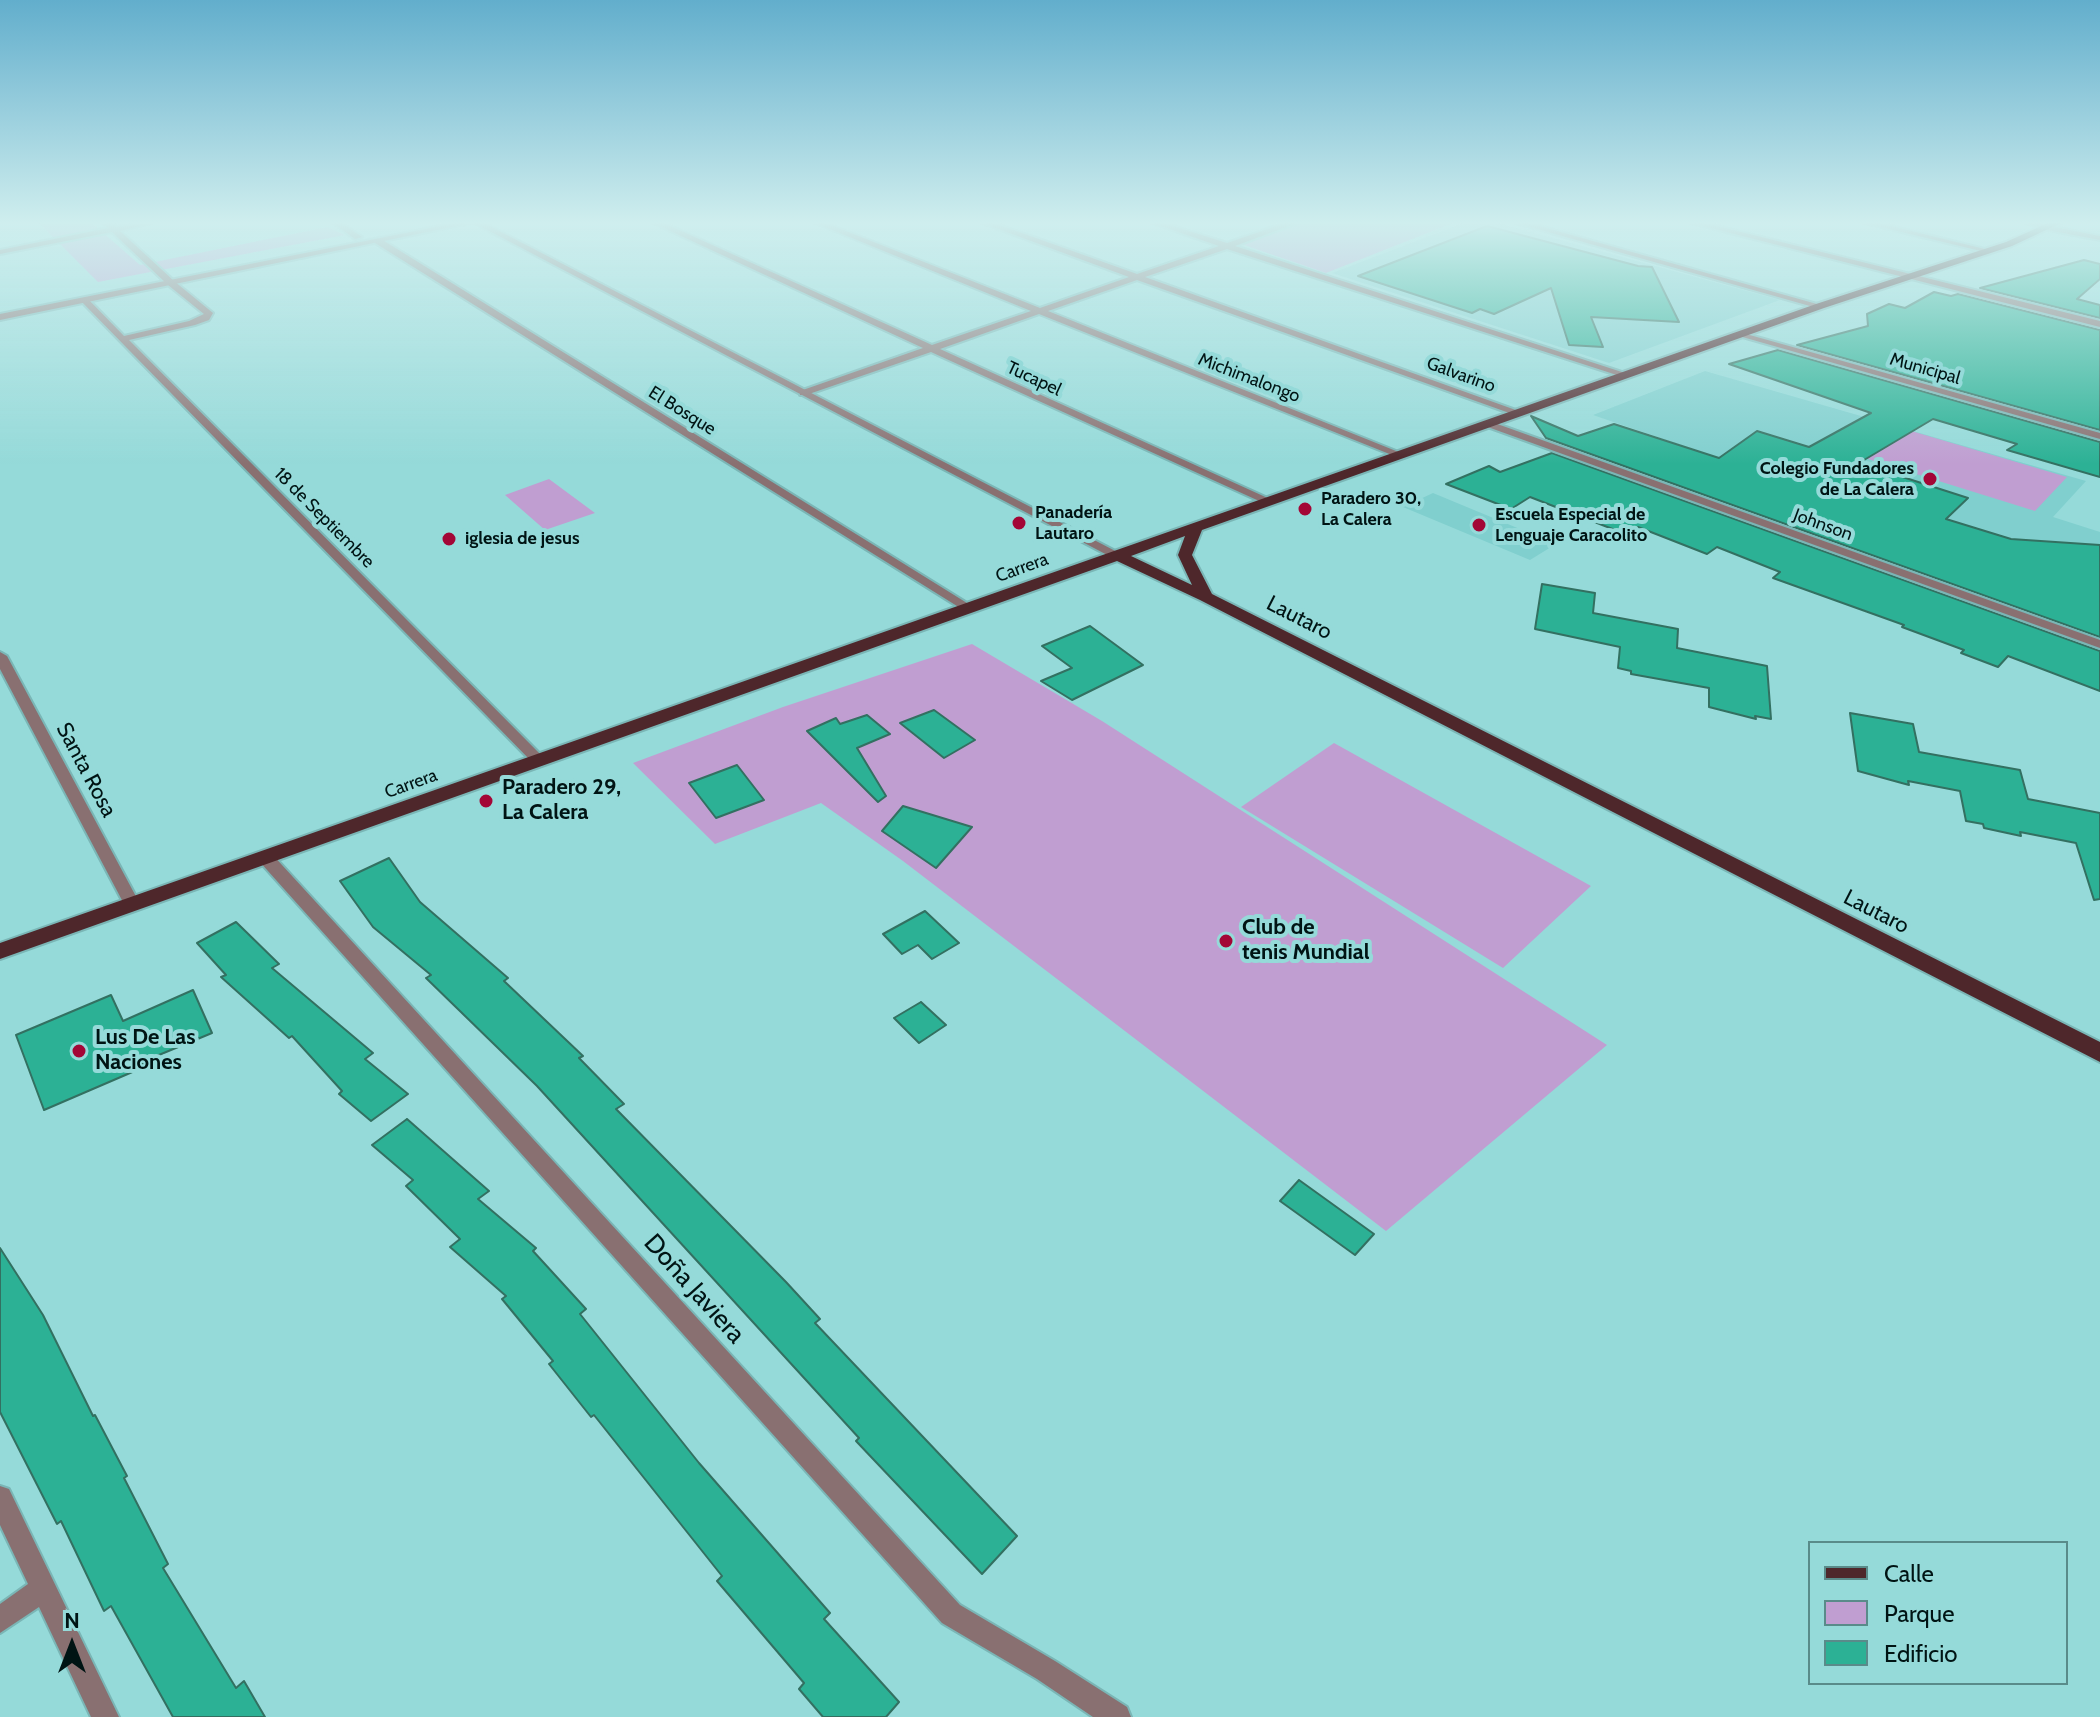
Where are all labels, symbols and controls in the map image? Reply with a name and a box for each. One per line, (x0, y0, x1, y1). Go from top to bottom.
street label: Michimalongo (1195, 349, 1303, 407)
street label: Municipal (1887, 349, 1963, 389)
street label: Galvarino (1424, 353, 1498, 397)
street label: Tucapel (1003, 357, 1065, 401)
street label: El Bosque (644, 382, 720, 440)
place label: Colegio Fundadores de La Calera (1760, 458, 1914, 500)
street label: 18 de Septiembre (269, 463, 379, 573)
marker: Colegio Fundadores de La Calera (1921, 470, 1939, 488)
place label: Paradero 30, La Calera (1321, 488, 1421, 530)
marker: Paradero 30, La Calera (1296, 500, 1314, 518)
place label: Panadería Lautaro (1035, 502, 1112, 544)
place label: Escuela Especial de Lenguaje Caracolito (1495, 504, 1647, 546)
street label: Johnson (1790, 504, 1856, 546)
marker: Panadería Lautaro (1010, 514, 1028, 532)
marker: Escuela Especial de Lenguaje Caracolito (1470, 516, 1488, 534)
place label: iglesia de jesus (465, 528, 580, 550)
marker: iglesia de jesus (440, 530, 458, 548)
street label: Carrera (993, 549, 1051, 587)
street label: Lautaro (1262, 590, 1336, 646)
street label: Santa Rosa (50, 718, 122, 822)
street label: Carrera (382, 765, 440, 803)
place label: Paradero 29, La Calera (502, 775, 621, 826)
marker: Paradero 29, La Calera (477, 792, 495, 810)
street label: Lautaro (1839, 884, 1913, 940)
place label: Club de tenis Mundial (1242, 915, 1370, 966)
marker: Club de tenis Mundial (1217, 932, 1235, 950)
place label: Lus De Las Naciones (95, 1025, 195, 1076)
marker: Lus De Las Naciones (70, 1042, 88, 1060)
street label: Doña Javiera (637, 1228, 751, 1350)
legend (1808, 1541, 2068, 1685)
text: Calle (1884, 1559, 1934, 1588)
text: Parque (1884, 1599, 1954, 1628)
north arrow (32, 1605, 112, 1685)
text: N (64, 1607, 80, 1634)
text: Edificio (1884, 1639, 1958, 1668)

